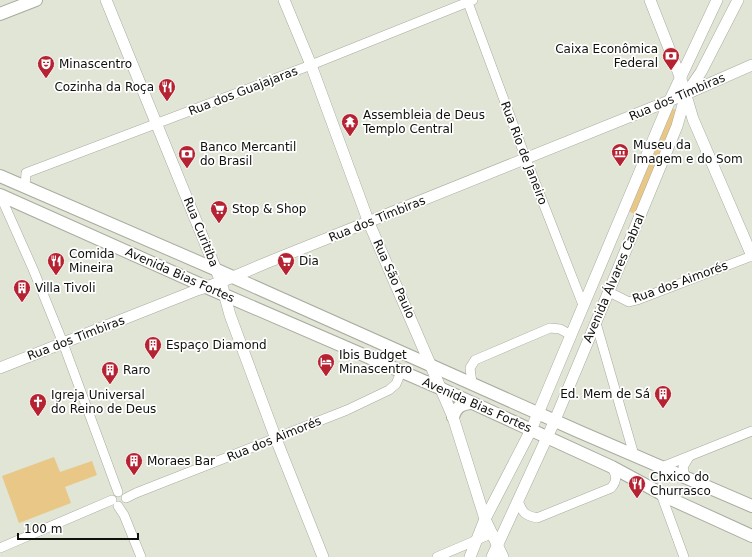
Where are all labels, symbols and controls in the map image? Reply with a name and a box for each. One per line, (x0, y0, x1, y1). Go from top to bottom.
place label: Caixa Econômica Federal (555, 42, 658, 70)
bank icon: Caixa Econômica Federal (661, 46, 681, 71)
theatre icon: Minascentro (36, 54, 56, 79)
place label: Minascentro (59, 57, 132, 71)
street label: Rua dos Guajajaras (186, 64, 300, 118)
street label: Rua dos Timbiras (627, 70, 727, 124)
restaurant icon: Cozinha da Roça (157, 77, 177, 102)
place label: Cozinha da Roça (54, 80, 154, 94)
street label: Rua Rio de Janeiro (498, 99, 550, 207)
place label: Assembleia de Deus Templo Central (362, 108, 485, 136)
temple icon: Assembleia de Deus Templo Central (340, 112, 360, 137)
place label: Museu da Imagem e do Som (633, 138, 743, 166)
place label: Banco Mercantil do Brasil (200, 140, 296, 168)
museum icon: Museu da Imagem e do Som (610, 142, 630, 167)
bank icon: Banco Mercantil do Brasil (177, 144, 197, 169)
street label: Rua dos Timbiras (327, 193, 427, 245)
street label: Rua Curitiba (181, 195, 221, 269)
supermarket icon: Stop & Shop (209, 199, 229, 224)
place label: Stop & Shop (232, 202, 306, 216)
street label: Avenida Álvares Cabral (580, 211, 648, 345)
street label: Rua São Paulo (370, 237, 418, 321)
street label: Avenida Bias Fortes (123, 245, 237, 305)
place label: Comida Mineira (69, 247, 115, 275)
restaurant icon: Comida Mineira (46, 251, 66, 276)
supermarket icon: Dia (276, 251, 296, 276)
place label: Dia (299, 254, 319, 268)
street label: Rua dos Aimorés (630, 258, 730, 306)
building icon: Villa Tivoli (12, 278, 32, 303)
place label: Villa Tivoli (35, 281, 96, 295)
street label: Rua dos Timbiras (25, 313, 127, 363)
building icon: Espaço Diamond (143, 335, 163, 360)
place label: Espaço Diamond (166, 338, 267, 352)
place label: Ibis Budget Minascentro (339, 348, 412, 376)
hotel icon: Ibis Budget Minascentro (316, 352, 336, 377)
building icon: Raro (100, 360, 120, 385)
place label: Raro (123, 363, 150, 377)
street label: Avenida Bias Fortes (420, 375, 534, 435)
building icon: Ed. Mem de Sá (653, 384, 673, 409)
place label: Ed. Mem de Sá (560, 387, 650, 401)
place label: Igreja Universal do Reino de Deus (51, 388, 156, 416)
church icon: Igreja Universal do Reino de Deus (28, 392, 48, 417)
street label: Rua dos Aimorés (225, 414, 323, 464)
building icon: Moraes Bar (124, 451, 144, 476)
place label: Moraes Bar (147, 454, 215, 468)
place label: Chxico do Churrasco (650, 470, 711, 498)
restaurant icon: Chxico do Churrasco (627, 474, 647, 499)
scale bar (18, 515, 138, 541)
text: 100 m (24, 522, 62, 536)

